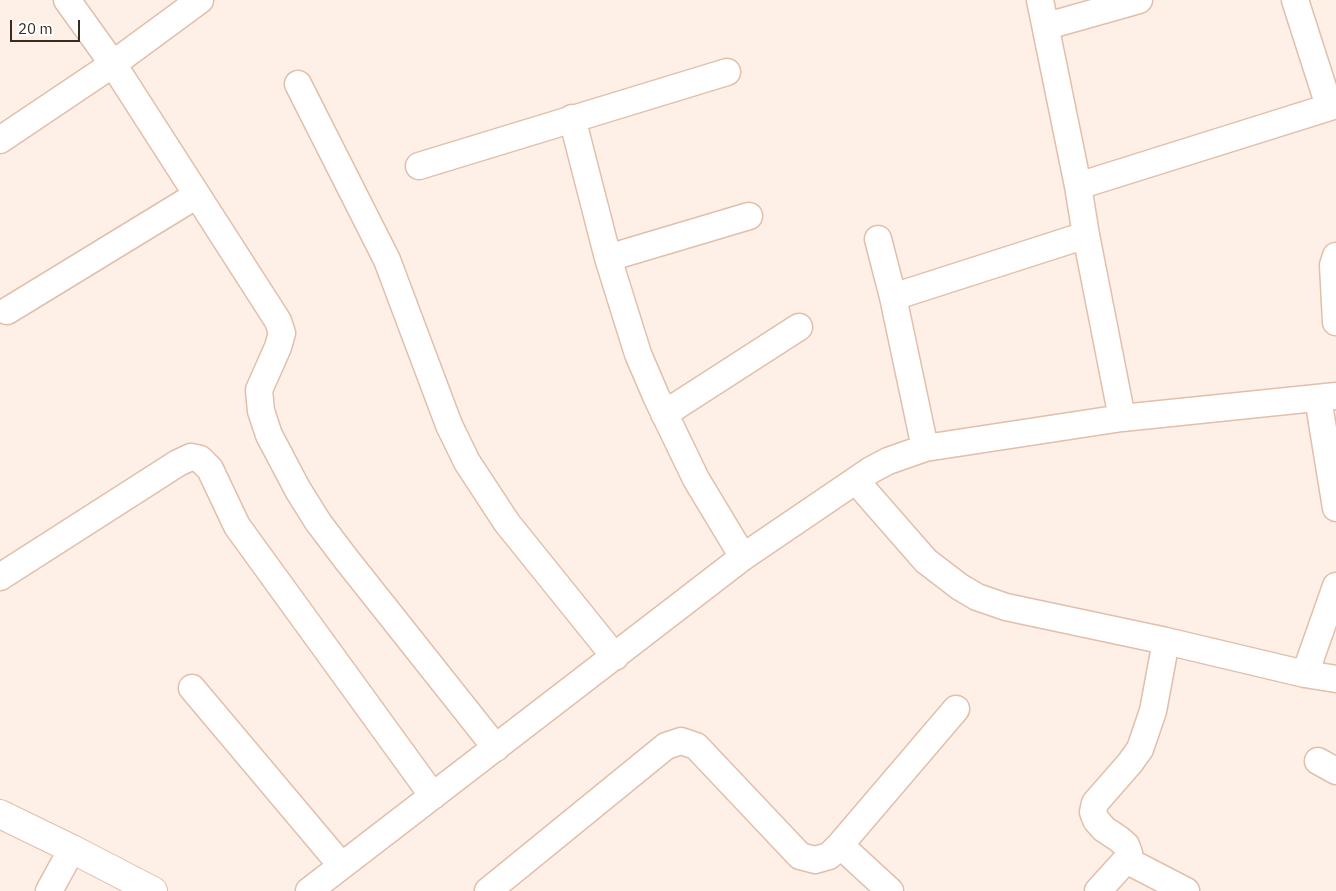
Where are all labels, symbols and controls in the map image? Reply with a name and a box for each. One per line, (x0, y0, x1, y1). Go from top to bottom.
scale bar (12, 10, 82, 42)
text: 20 m (18, 19, 53, 38)

